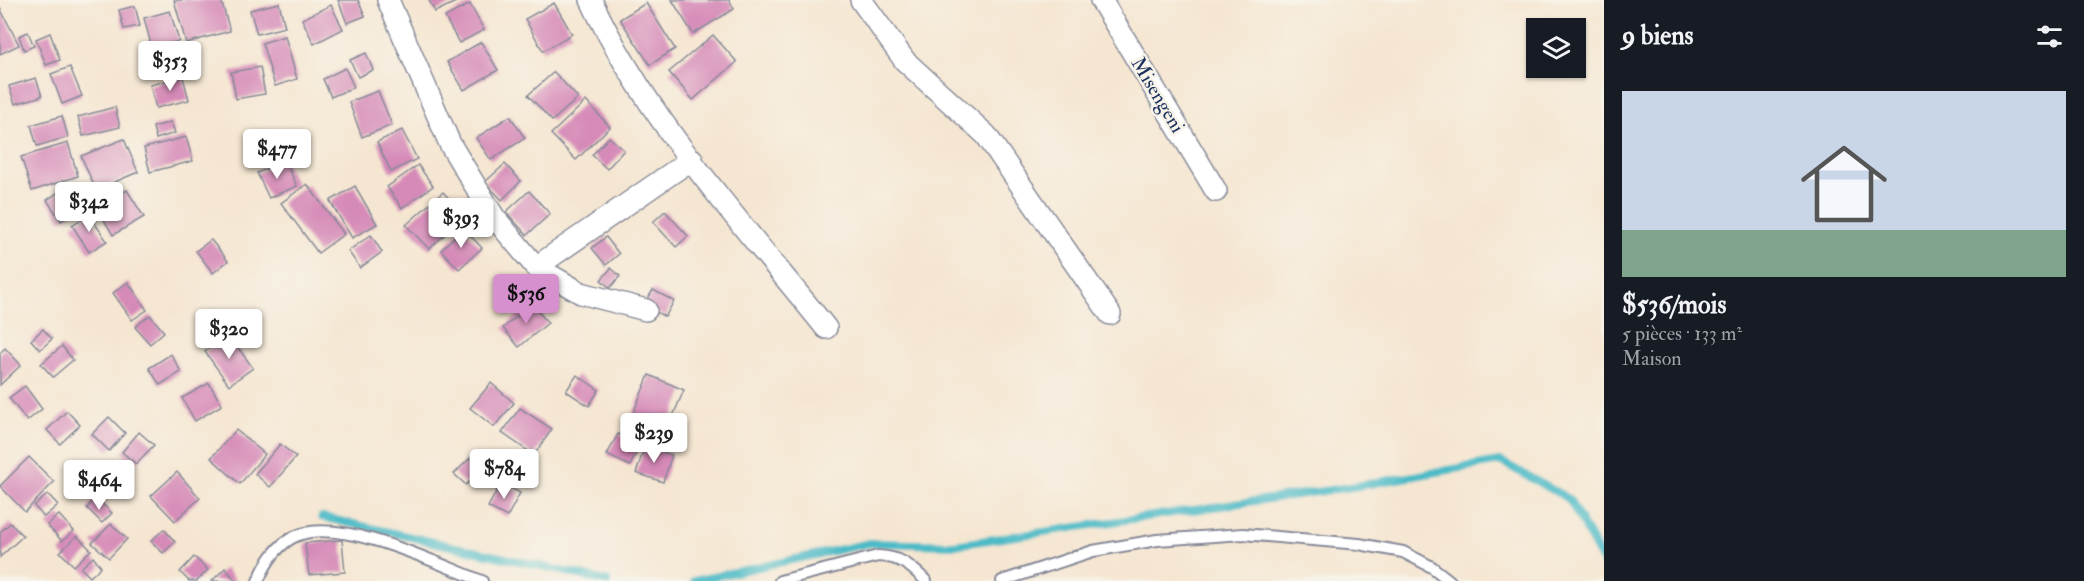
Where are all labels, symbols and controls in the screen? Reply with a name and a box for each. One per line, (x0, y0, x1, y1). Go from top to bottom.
map controls (1526, 18, 1586, 78)
button: layers (1526, 18, 1586, 78)
text: 9 biens (1622, 20, 1693, 52)
icon: filters (2033, 20, 2066, 53)
pin: $353 (134, 41, 206, 92)
text: $353 (152, 48, 188, 73)
street label: Misengeni (1126, 53, 1190, 137)
pin: $477 (241, 129, 313, 180)
icon: home (1790, 130, 1898, 238)
text: $477 (257, 136, 297, 161)
pin: $342 (53, 182, 125, 233)
text: $342 (69, 189, 109, 214)
pin: $393 (425, 198, 497, 249)
text: $393 (443, 205, 479, 230)
pin: $536 (490, 274, 562, 325)
text: $536 (507, 281, 545, 306)
text: $536/mois (1622, 289, 1726, 321)
pin: $320 (193, 309, 265, 360)
text: $320 (209, 316, 249, 341)
text: 5 pièces · 133 m² (1622, 321, 1742, 346)
text: Maison (1622, 346, 1682, 371)
pin: $239 (618, 413, 690, 464)
text: $239 (634, 420, 674, 445)
pin: $784 (468, 449, 540, 500)
text: $784 (484, 456, 524, 481)
pin: $464 (63, 460, 135, 511)
text: $464 (78, 467, 120, 492)

